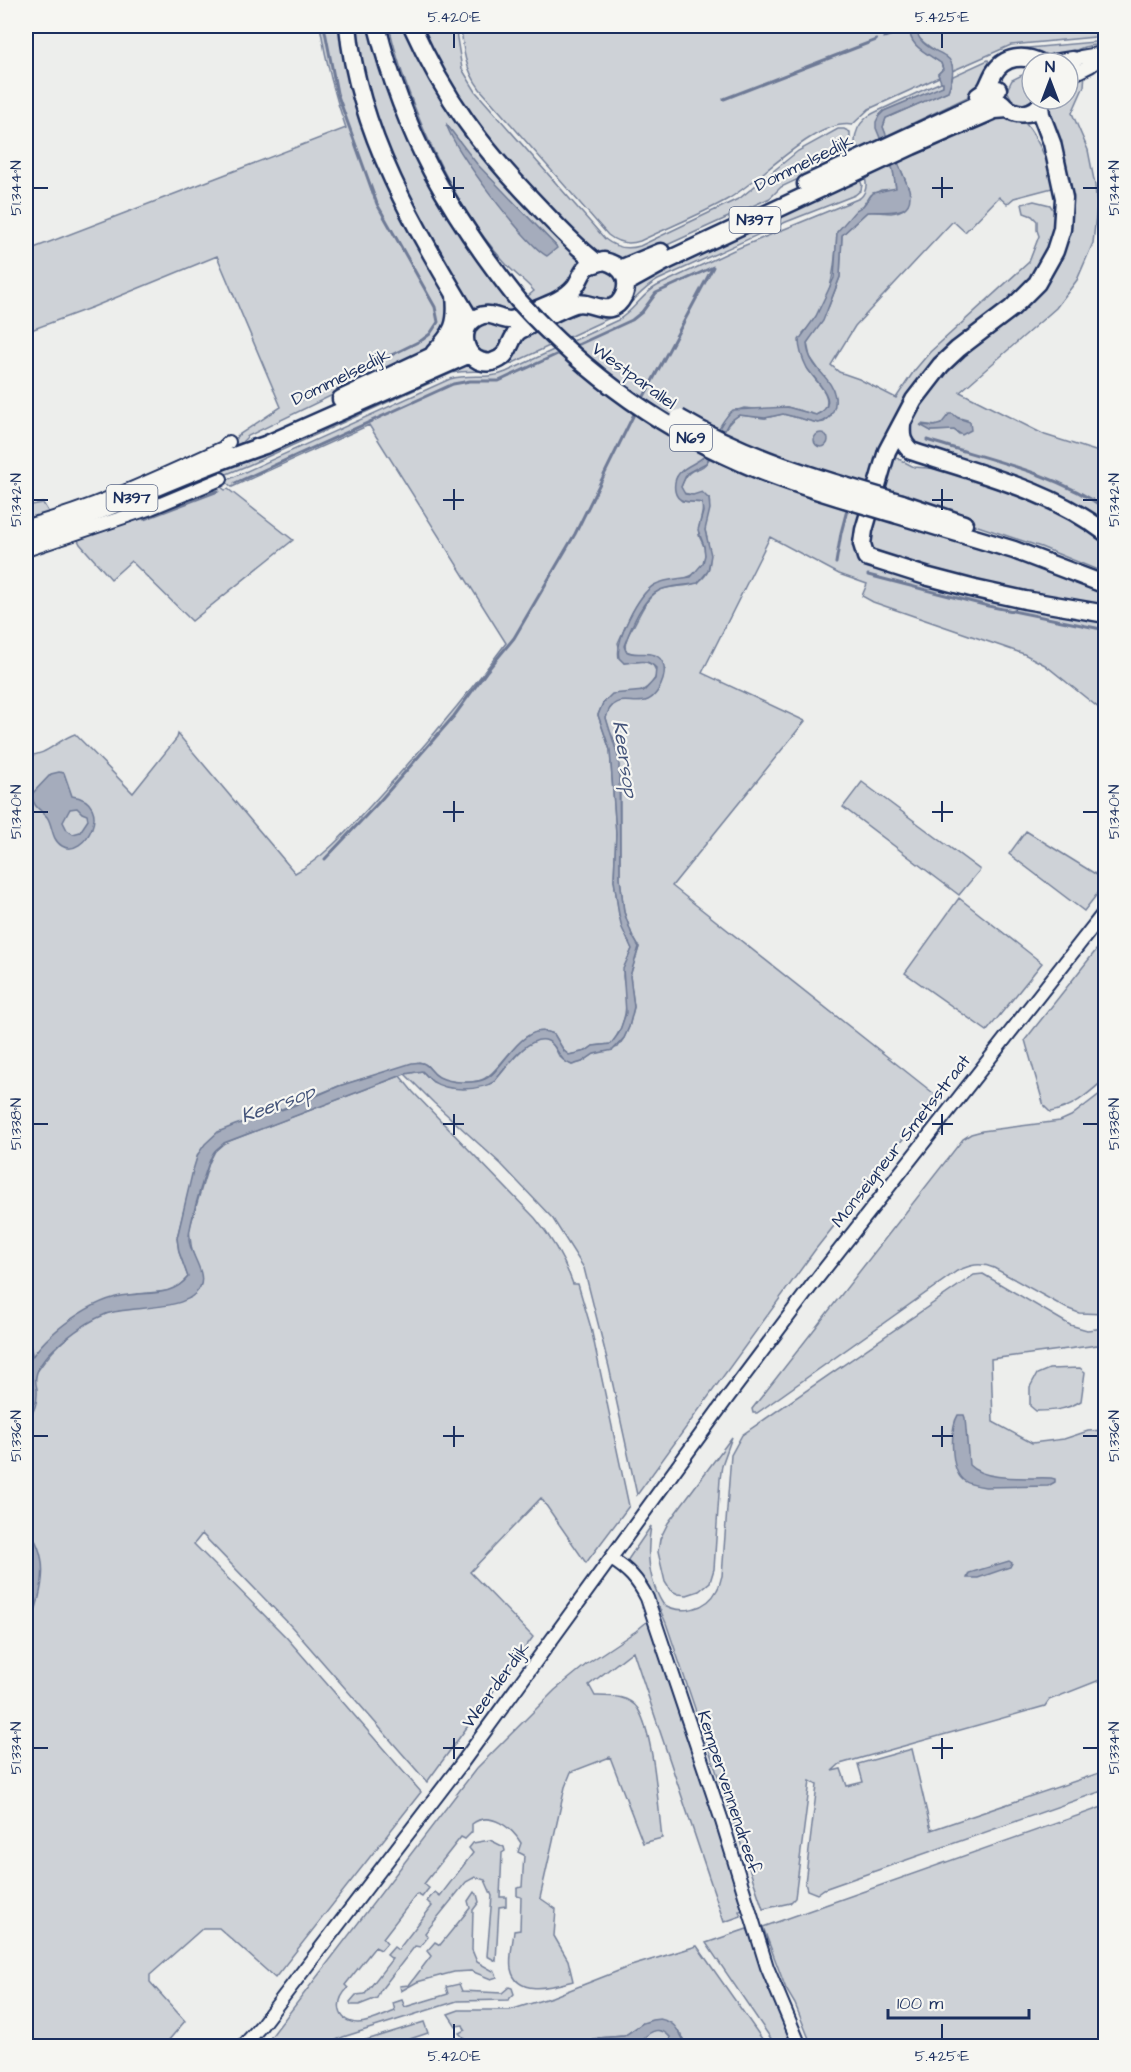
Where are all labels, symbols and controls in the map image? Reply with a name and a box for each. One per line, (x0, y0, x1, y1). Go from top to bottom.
text: 5.420°E (427, 7, 481, 28)
text: 5.425°E (915, 7, 969, 28)
north arrow (1020, 51, 1080, 111)
text: N (1045, 56, 1055, 78)
street label: Dommelsedijk (750, 128, 858, 198)
text: 51.344°N (6, 160, 27, 216)
text: 51.344°N (1104, 160, 1125, 216)
road number: N397 (730, 207, 780, 233)
street label: Westparallel (586, 337, 682, 415)
street label: Dommelsedijk (287, 342, 395, 412)
road number: N69 (670, 425, 712, 451)
text: 51.342°N (6, 473, 27, 527)
text: 51.342°N (1104, 473, 1125, 527)
road number: N397 (106, 485, 158, 511)
water label: Keersop (605, 719, 645, 801)
text: 51.340°N (6, 785, 27, 839)
text: 51.340°N (1104, 785, 1125, 839)
street label: Monseigneur Smetsstraat (825, 1049, 978, 1233)
water label: Keersop (237, 1077, 321, 1130)
text: 51.338°N (6, 1098, 27, 1150)
text: 51.338°N (1104, 1098, 1125, 1150)
text: 51.336°N (6, 1410, 27, 1462)
text: 51.336°N (1104, 1410, 1125, 1462)
street label: Weerderdijk (456, 1637, 536, 1733)
street label: Kempervennendreef (691, 1708, 767, 1877)
text: 51.334°N (6, 1722, 27, 1774)
text: 51.334°N (1104, 1722, 1125, 1774)
scale bar (888, 1982, 1029, 2020)
text: 100 m (897, 1991, 943, 2016)
text: 5.420°E (427, 2046, 481, 2067)
text: 5.425°E (915, 2046, 969, 2067)

